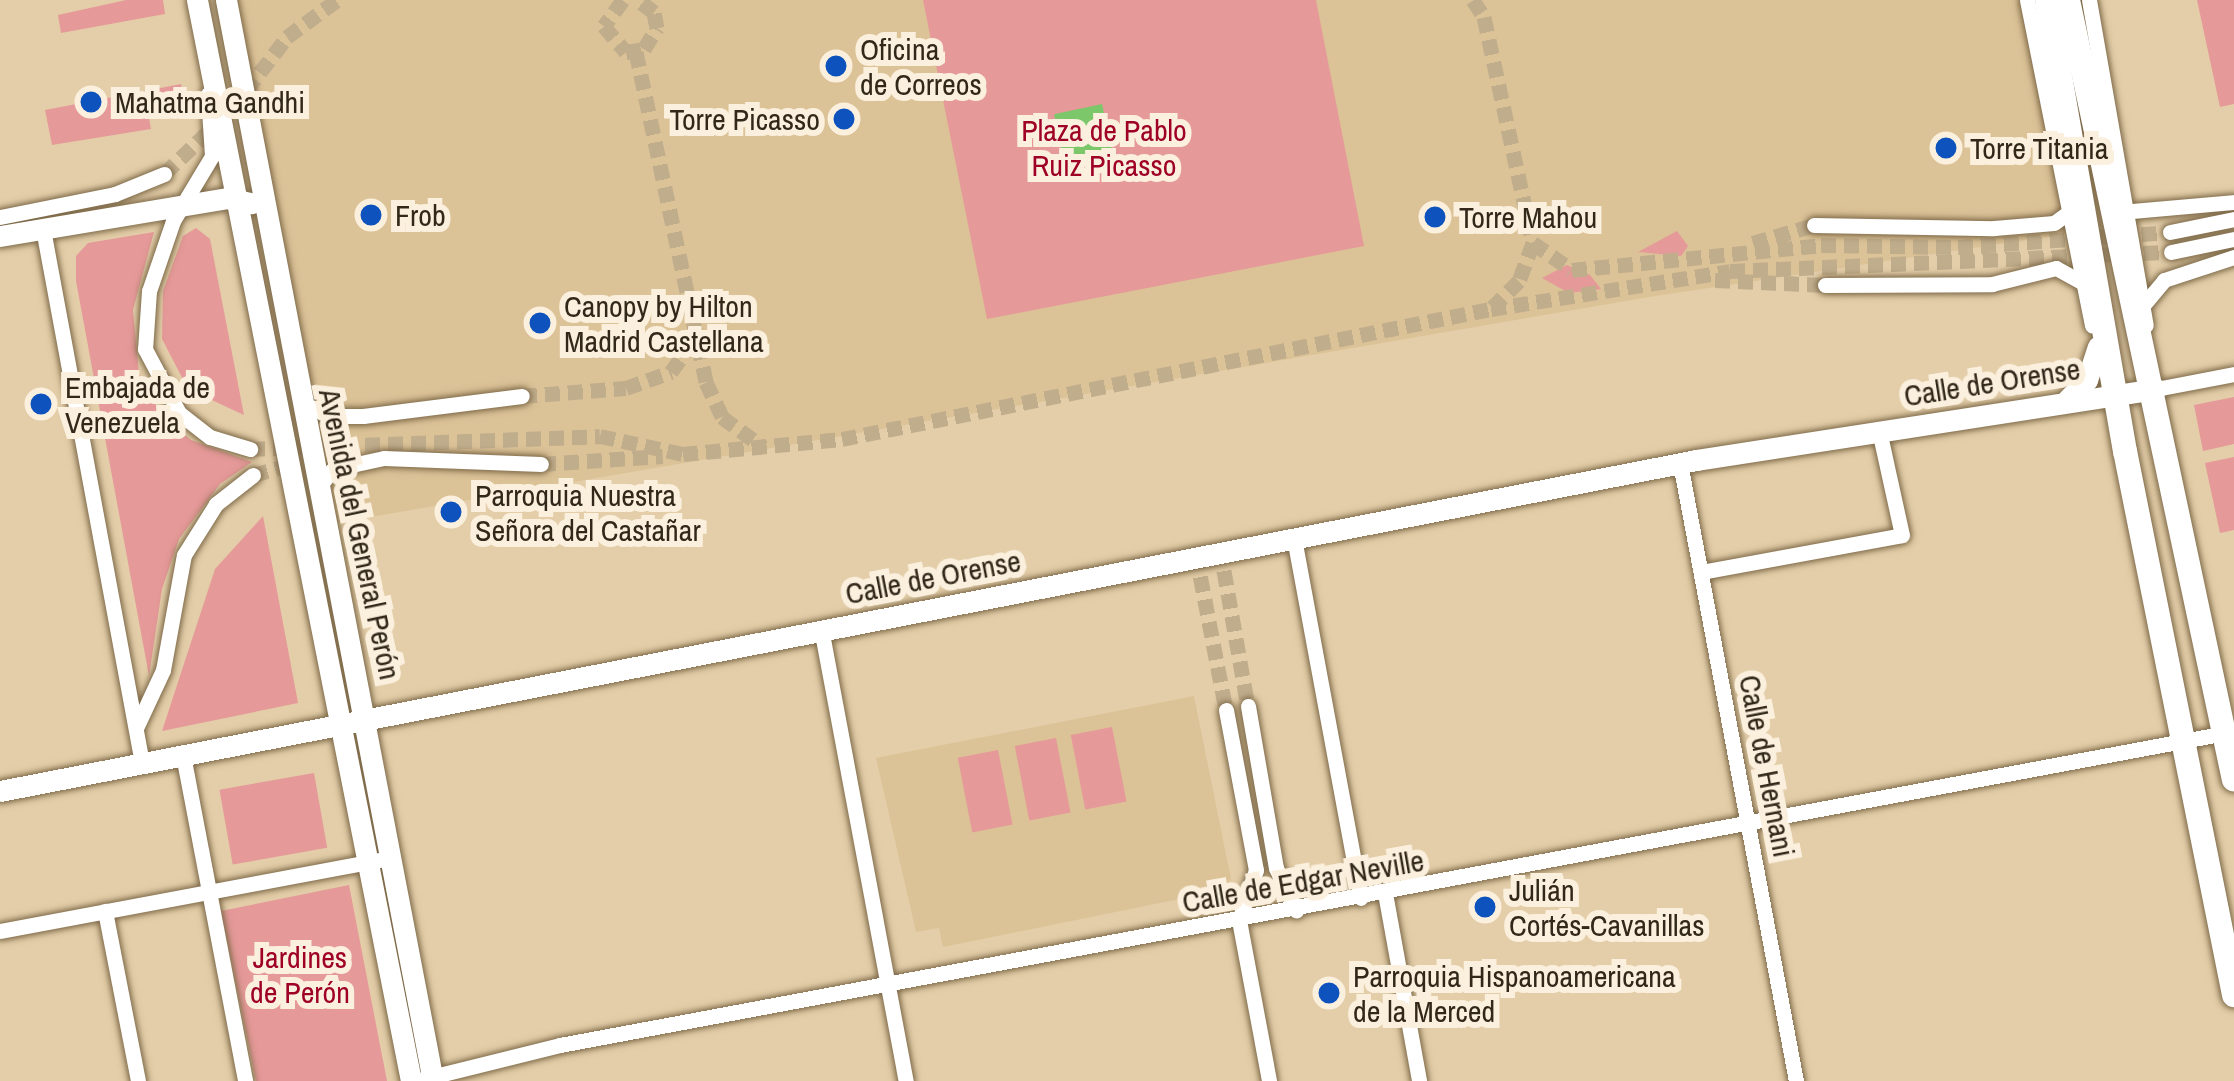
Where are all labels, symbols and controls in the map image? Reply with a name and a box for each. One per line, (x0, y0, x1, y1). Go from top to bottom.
place label: Oficina de Correos (860, 31, 982, 101)
marker: Oficina de Correos (823, 53, 849, 79)
place label: Mahatma Gandhi (115, 84, 305, 120)
marker: Mahatma Gandhi (78, 89, 104, 115)
place label: Torre Picasso (670, 101, 820, 137)
marker: Torre Picasso (831, 106, 857, 132)
park label: Plaza de Pablo Ruiz Picasso (1021, 112, 1187, 182)
place label: Torre Titania (1970, 130, 2109, 166)
marker: Torre Titania (1933, 135, 1959, 161)
place label: Frob (395, 197, 446, 233)
place label: Torre Mahou (1459, 199, 1597, 235)
marker: Frob (358, 202, 384, 228)
marker: Torre Mahou (1422, 204, 1448, 230)
place label: Canopy by Hilton Madrid Castellana (564, 288, 764, 358)
marker: Canopy by Hilton Madrid Castellana (527, 310, 553, 336)
street label: Calle de Orense (1901, 350, 2083, 414)
place label: Embajada de Venezuela (65, 369, 210, 440)
street label: Avenida del General Perón (312, 385, 408, 683)
marker: Embajada de Venezuela (28, 391, 54, 417)
place label: Parroquia Nuestra Señora del Castañar (475, 477, 701, 548)
marker: Parroquia Nuestra Señora del Castañar (438, 499, 464, 525)
street label: Calle de Orense (842, 542, 1024, 612)
street label: Calle de Hernani (1732, 672, 1802, 860)
street label: Calle de Edgar Neville (1179, 842, 1427, 920)
place label: Julián Cortés-Cavanillas (1509, 872, 1704, 942)
marker: Julián Cortés-Cavanillas (1472, 894, 1498, 920)
park label: Jardines de Perón (250, 939, 350, 1010)
place label: Parroquia Hispanoamericana de la Merced (1353, 958, 1676, 1028)
marker: Parroquia Hispanoamericana de la Merced (1316, 980, 1342, 1006)

